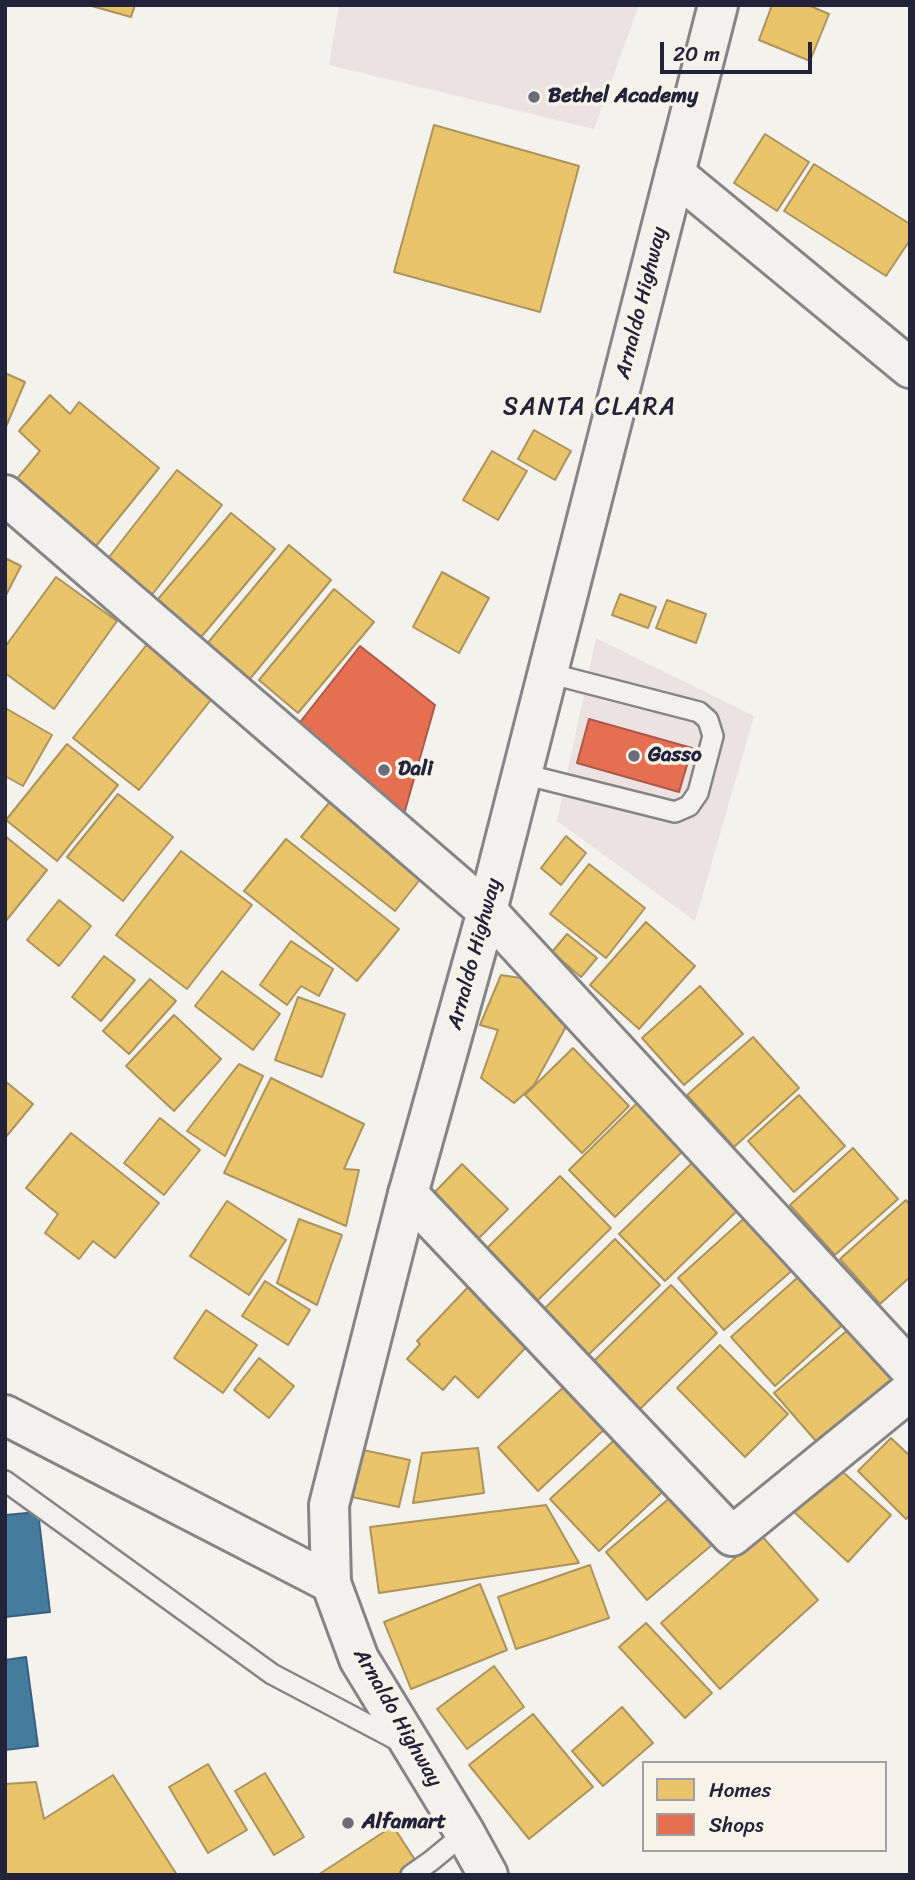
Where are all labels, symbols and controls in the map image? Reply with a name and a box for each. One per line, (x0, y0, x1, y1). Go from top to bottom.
scale bar (663, 28, 815, 72)
text: 20 m (673, 35, 720, 73)
place label: Bethel Academy (548, 84, 698, 110)
marker: Bethel Academy (526, 89, 542, 105)
street label: Arnaldo Highway (611, 224, 673, 382)
district label: SANTA CLARA (505, 394, 675, 422)
place label: Gasso (648, 743, 702, 769)
marker: Gasso (626, 748, 642, 764)
place label: Dali (398, 757, 433, 783)
marker: Dali (376, 762, 392, 778)
street label: Arnaldo Highway (443, 876, 507, 1032)
street label: Arnaldo Highway (347, 1644, 447, 1792)
legend (642, 1761, 887, 1852)
text: Homes (709, 1771, 771, 1809)
text: Shops (709, 1806, 764, 1844)
place label: Alfamart (362, 1810, 446, 1836)
marker: Alfamart (340, 1815, 356, 1831)

